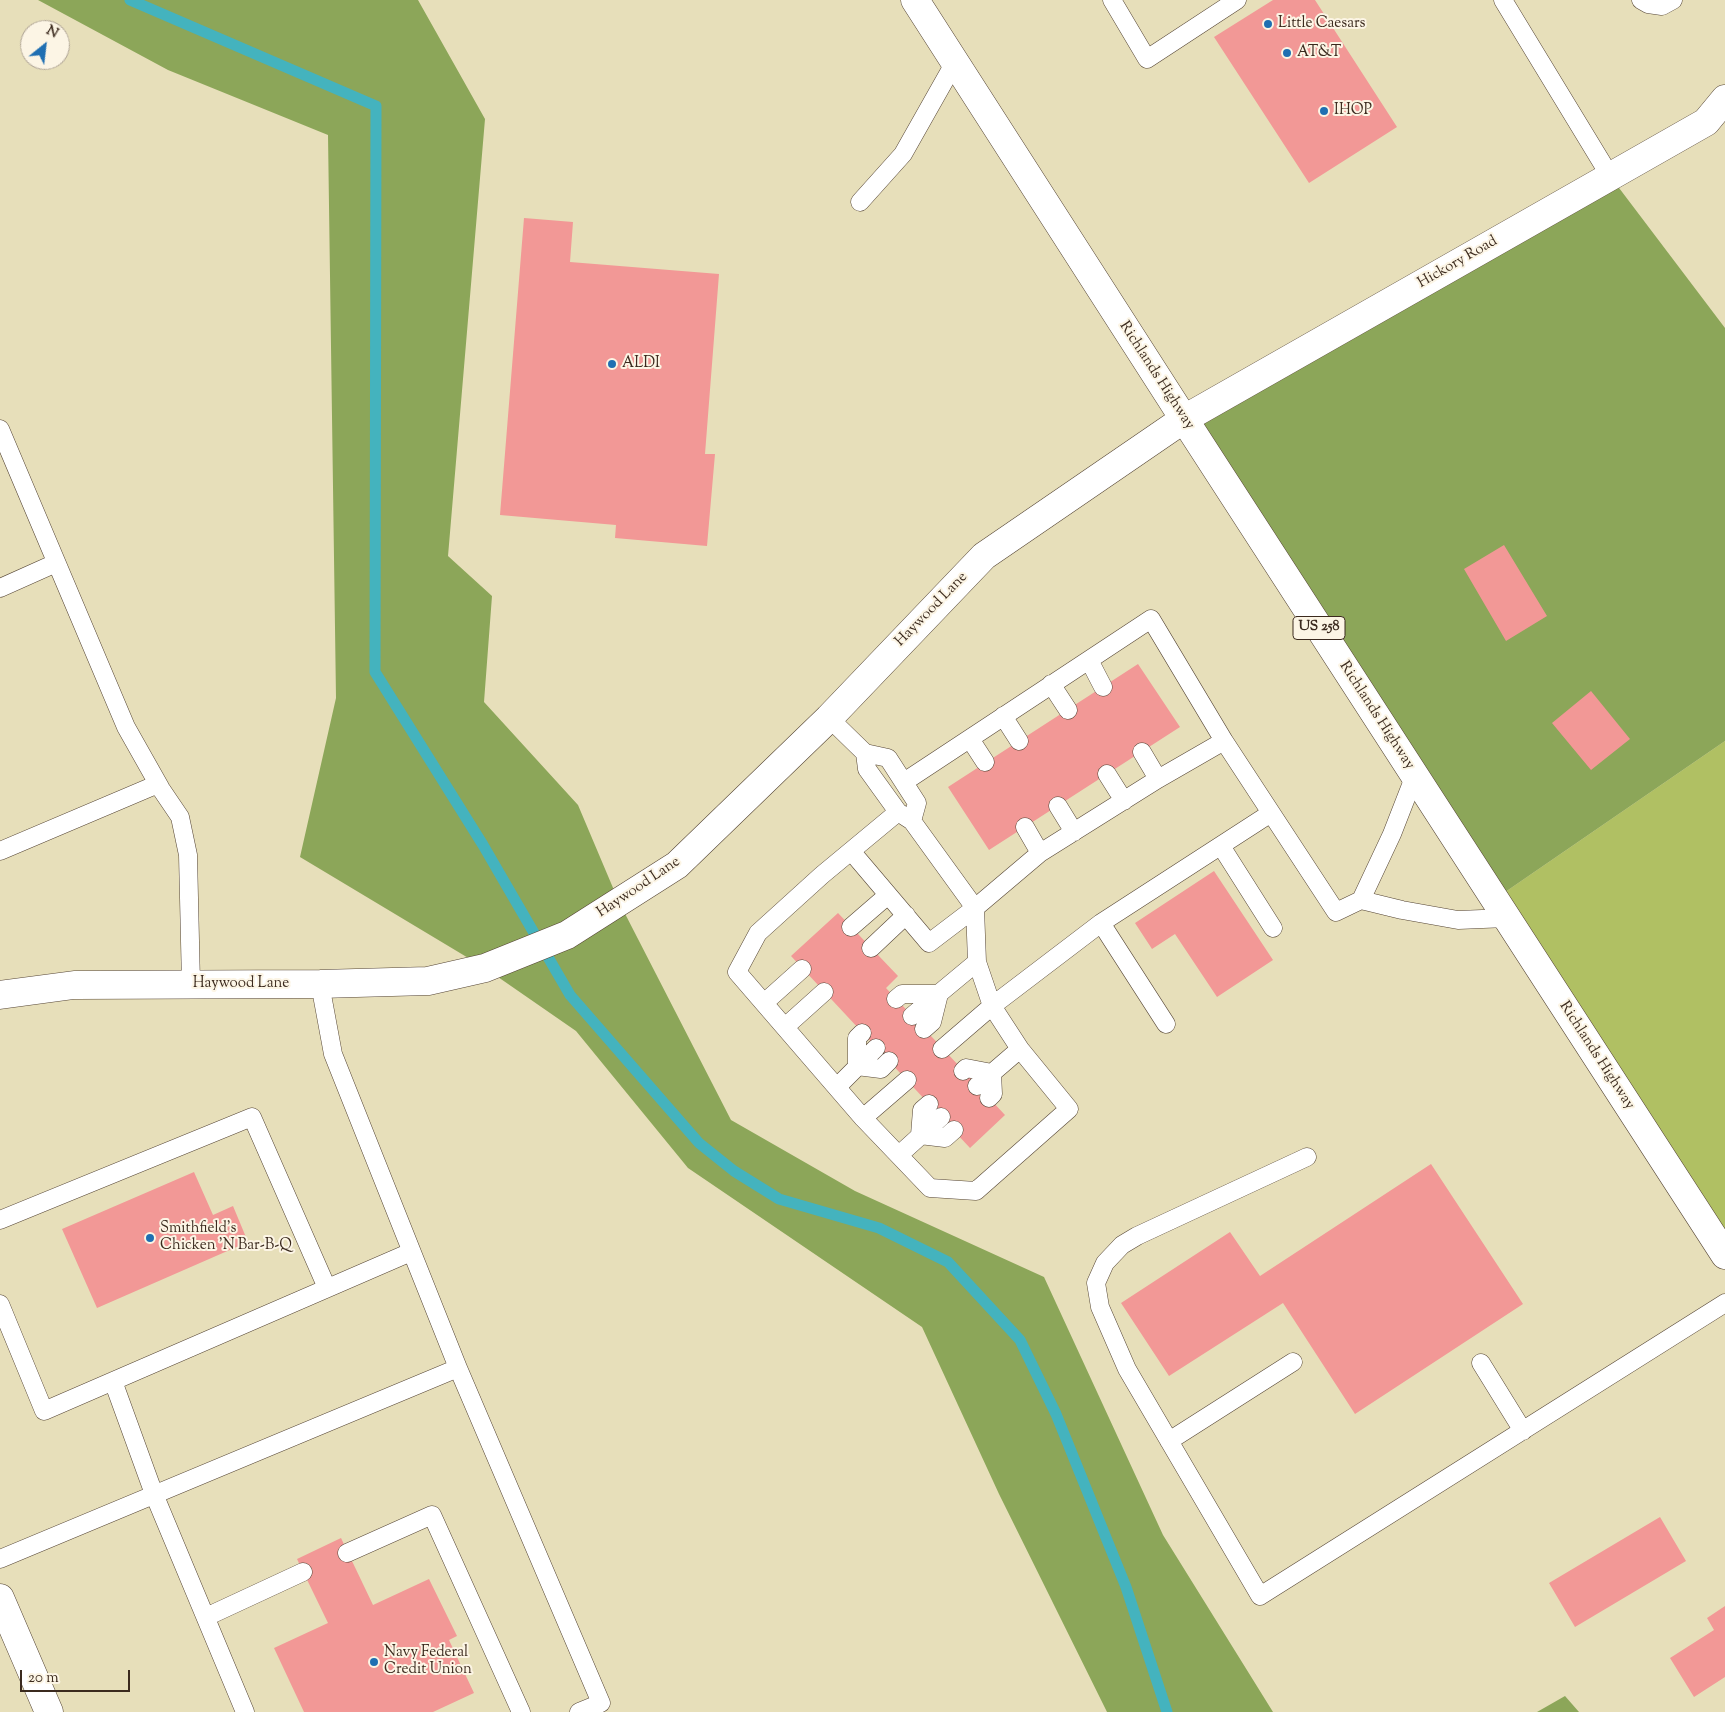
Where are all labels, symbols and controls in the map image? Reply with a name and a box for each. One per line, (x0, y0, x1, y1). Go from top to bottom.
place label: Little Caesars (1278, 15, 1365, 33)
marker: Little Caesars (1262, 18, 1274, 30)
north arrow (20, 20, 70, 70)
text: N (42, 21, 62, 44)
place label: AT&T (1297, 44, 1341, 62)
marker: AT&T (1281, 47, 1293, 59)
place label: IHOP (1334, 102, 1372, 120)
marker: IHOP (1318, 105, 1330, 117)
street label: Hickory Road (1415, 233, 1501, 293)
street label: Richlands Highway (1114, 319, 1198, 433)
place label: ALDI (622, 355, 660, 373)
marker: ALDI (606, 358, 618, 370)
street label: Haywood Lane (892, 569, 972, 651)
road number: US 258 (1293, 616, 1345, 640)
street label: Richlands Highway (1334, 659, 1418, 773)
street label: Haywood Lane (594, 854, 684, 922)
street label: Haywood Lane (193, 975, 289, 993)
street label: Richlands Highway (1554, 999, 1638, 1113)
place label: Smithfield's Chicken 'N Bar-B-Q (160, 1220, 292, 1255)
marker: Smithfield's Chicken 'N Bar-B-Q (144, 1232, 156, 1244)
place label: Navy Federal Credit Union (384, 1644, 472, 1679)
marker: Navy Federal Credit Union (368, 1656, 380, 1668)
scale bar (22, 1660, 132, 1692)
text: 20 m (28, 1668, 59, 1689)

